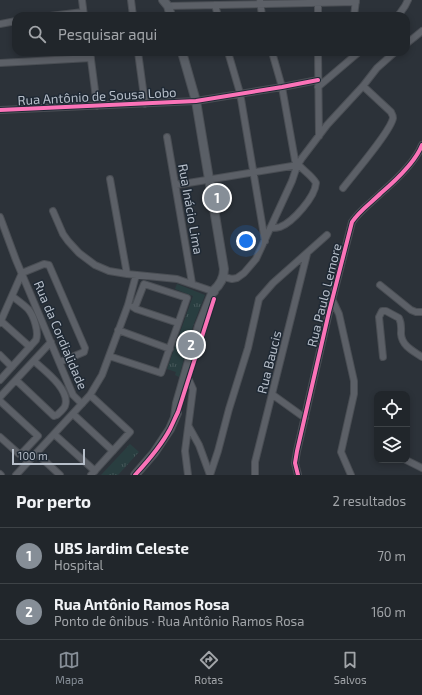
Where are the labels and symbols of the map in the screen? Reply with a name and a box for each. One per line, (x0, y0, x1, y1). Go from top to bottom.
street label: Rua Antônio de Sousa Lobo (17, 84, 177, 108)
street label: Rua Inácio Lima (175, 162, 207, 256)
pin: 1 (204, 183, 230, 213)
your location (236, 231, 256, 251)
street label: Rua Paulo Lemore (303, 242, 345, 348)
street label: Rua da Cordialidade (31, 278, 91, 392)
street label: Rua Baucis (253, 329, 285, 395)
pin: 2 (178, 330, 204, 360)
scale bar (12, 447, 85, 466)

